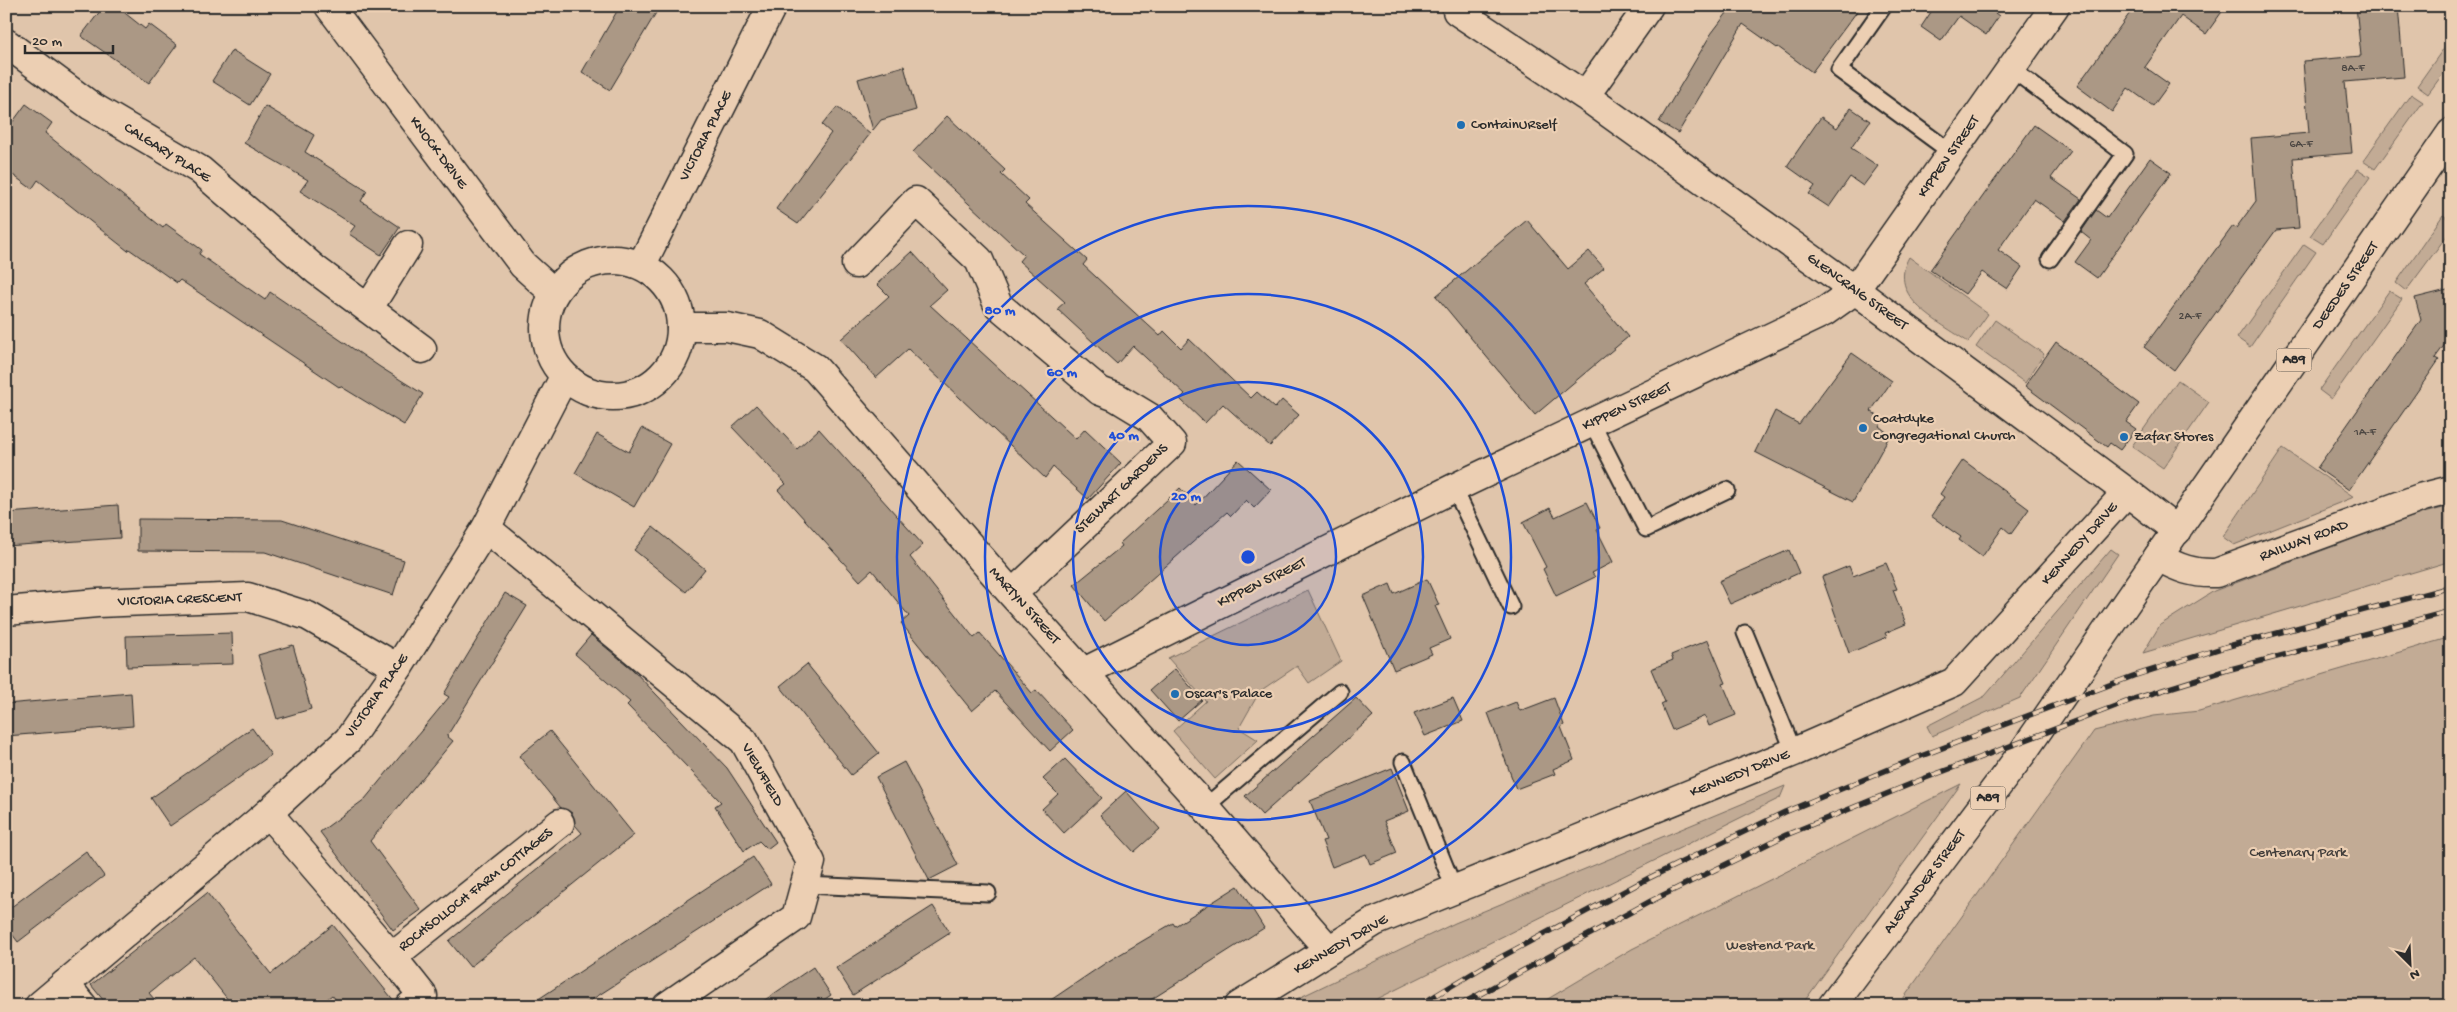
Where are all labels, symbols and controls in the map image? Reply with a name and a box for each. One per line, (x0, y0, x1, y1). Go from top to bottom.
scale bar (25, 22, 112, 54)
text: 20 m (32, 33, 62, 51)
house number: 8A-F (2341, 62, 2366, 76)
street label: VICTORIA PLACE (675, 87, 737, 185)
street label: KIPPEN STREET (1914, 111, 1985, 202)
street label: KNOCK DRIVE (405, 113, 471, 193)
place label: ContainURself (1471, 116, 1558, 134)
street label: CALGARY PLACE (120, 119, 214, 187)
marker: ContainURself (1455, 119, 1467, 131)
house number: 6A-F (2289, 138, 2313, 152)
street label: DEEDES STREET (2308, 238, 2384, 334)
street label: GLENCRAIG STREET (1803, 249, 1912, 335)
text: 80 m (985, 302, 1016, 320)
house number: 2A-F (2179, 310, 2202, 324)
road number: A89 (2276, 348, 2312, 372)
text: 60 m (1047, 364, 1078, 382)
street label: KIPPEN STREET (1580, 378, 1675, 435)
place label: Coatdyke Congregational Church (1873, 410, 2016, 445)
marker: Coatdyke Congregational Church (1857, 422, 1869, 434)
house number: 1A-F (2353, 426, 2377, 440)
text: 40 m (1108, 427, 1139, 445)
place label: Zafar Stores (2134, 428, 2214, 446)
marker: Zafar Stores (2118, 431, 2130, 443)
street label: STEWART GARDENS (1072, 440, 1172, 538)
text: 20 m (1171, 488, 1201, 506)
street label: KENNEDY DRIVE (2038, 498, 2123, 589)
street label: RAILWAY ROAD (2257, 516, 2351, 566)
centre of rings (1239, 548, 1257, 566)
street label: KIPPEN STREET (1215, 553, 1310, 612)
street label: MARTYN STREET (984, 563, 1064, 649)
street label: VICTORIA CRESCENT (117, 589, 244, 611)
street label: VICTORIA PLACE (341, 650, 413, 742)
place label: Oscar's Palace (1185, 685, 1273, 703)
marker: Oscar's Palace (1169, 688, 1181, 700)
street label: VIEWFIELD (736, 739, 787, 810)
street label: KENNEDY DRIVE (1688, 746, 1793, 802)
road number: A89 (1970, 786, 2006, 810)
street label: ROCHSOLLOCH FARM COTTAGES (395, 824, 557, 956)
street label: ALEXANDER STREET (1880, 825, 1971, 938)
park label: Centenary Park (2249, 844, 2348, 862)
street label: KENNEDY DRIVE (1291, 910, 1392, 979)
park label: Westend Park (1726, 937, 1815, 955)
north arrow (2384, 940, 2434, 990)
text: N (2407, 964, 2422, 983)

